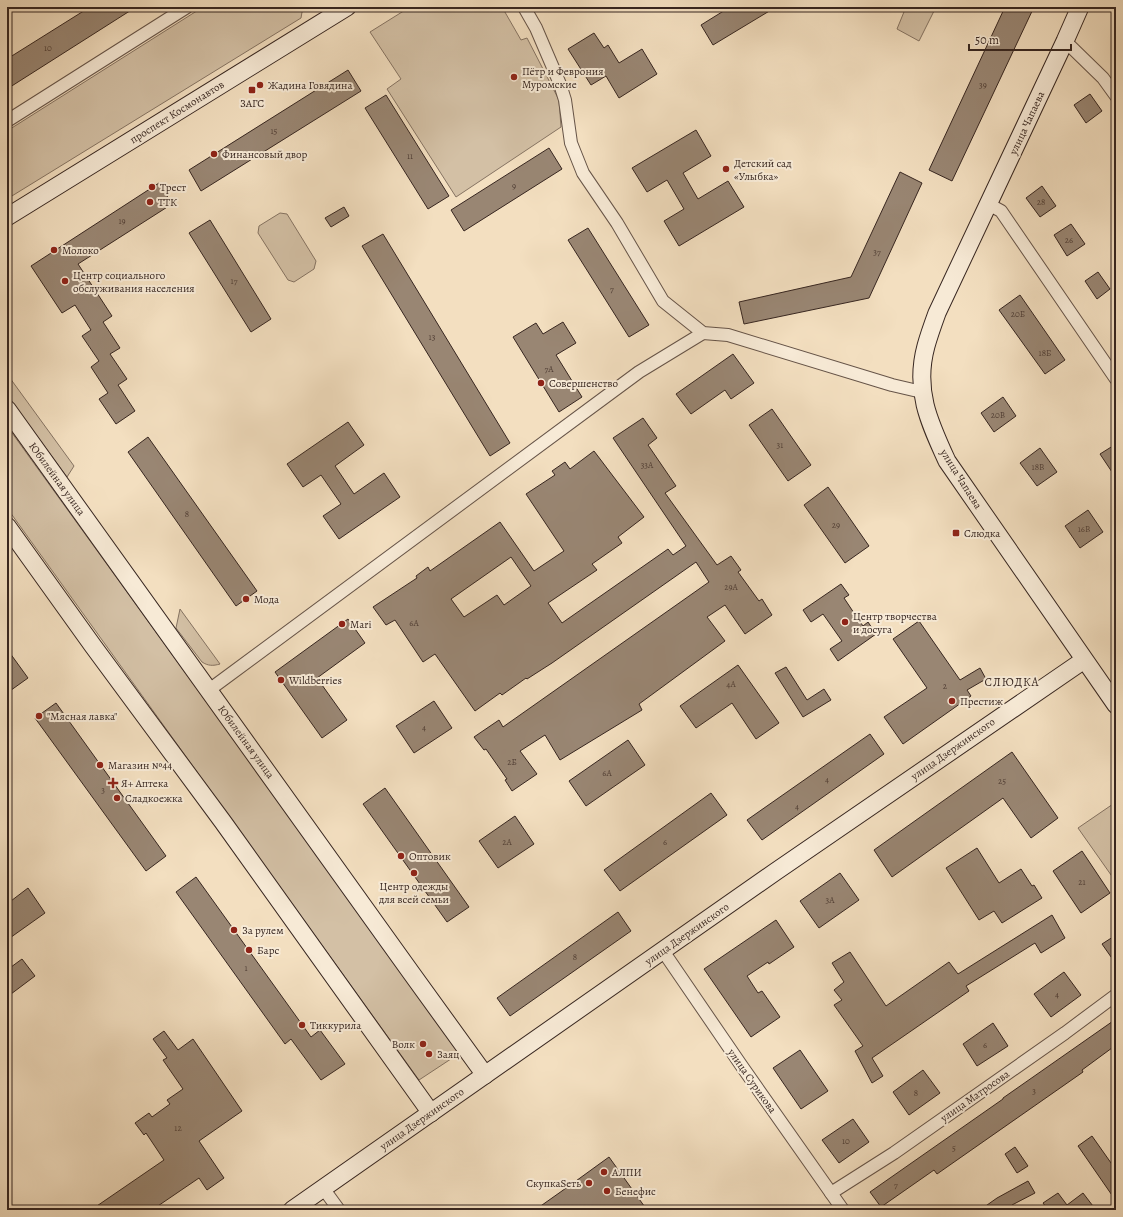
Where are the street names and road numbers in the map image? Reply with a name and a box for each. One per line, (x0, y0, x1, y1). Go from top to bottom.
street label: проспект Космонавтов (127, 77, 227, 147)
street label: улица Чапаева (1005, 88, 1049, 158)
street label: Юбилейная улица (25, 439, 89, 519)
street label: улица Чапаева (936, 445, 986, 513)
street label: Юбилейная улица (214, 702, 278, 782)
street label: улица Дзержинского (907, 714, 998, 784)
street label: улица Дзержинского (641, 899, 732, 969)
street label: улица Сурикова (724, 1045, 780, 1117)
street label: улица Матросова (937, 1066, 1013, 1126)
street label: улица Дзержинского (376, 1084, 467, 1154)

